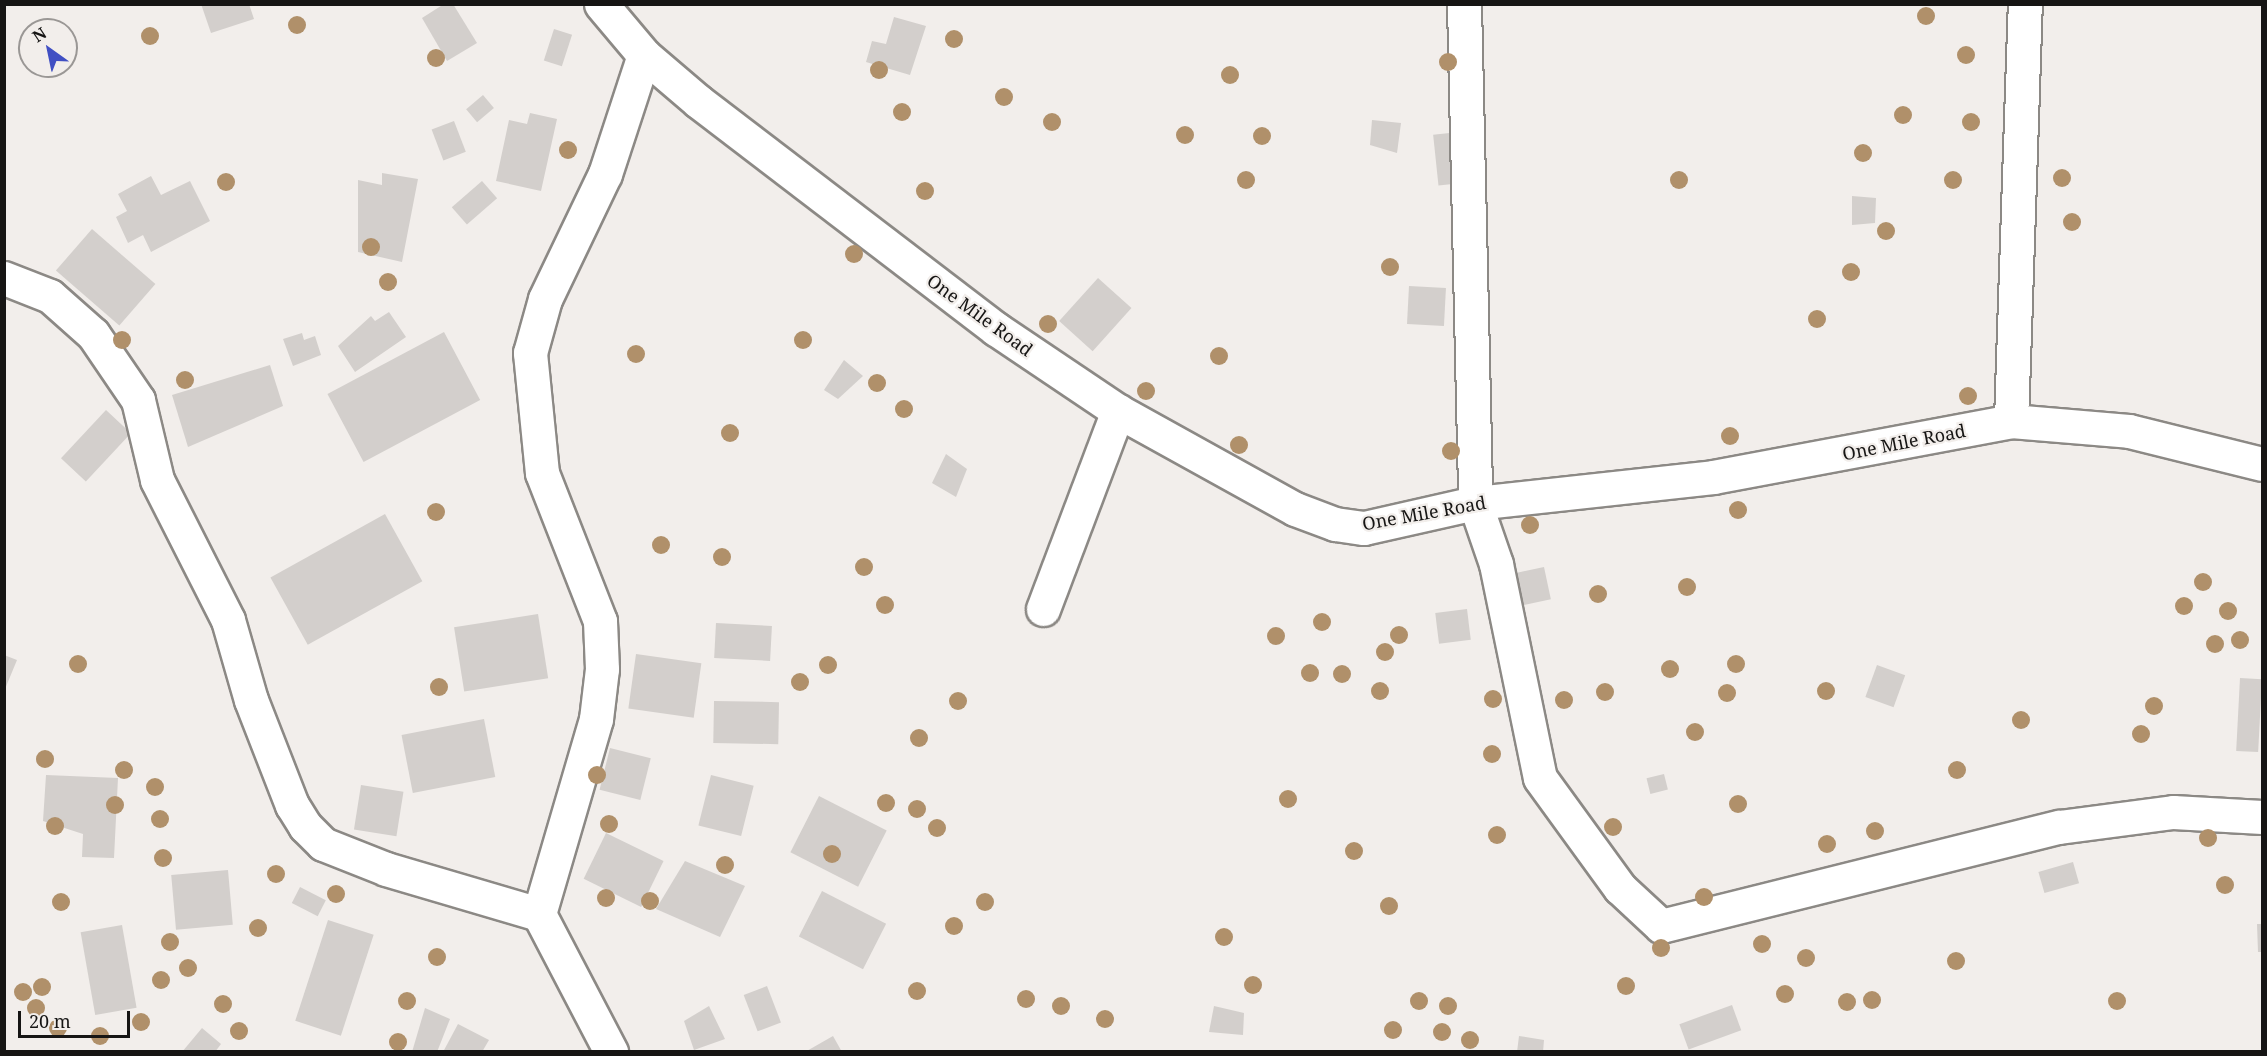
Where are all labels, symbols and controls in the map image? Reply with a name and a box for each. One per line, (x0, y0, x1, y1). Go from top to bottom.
north arrow (18, 18, 78, 78)
text: N (28, 22, 51, 47)
street label: One Mile Road (923, 269, 1037, 361)
street label: One Mile Road (1840, 419, 1968, 465)
street label: One Mile Road (1360, 491, 1488, 535)
scale bar (21, 999, 134, 1037)
text: 20 m (29, 1009, 71, 1033)

